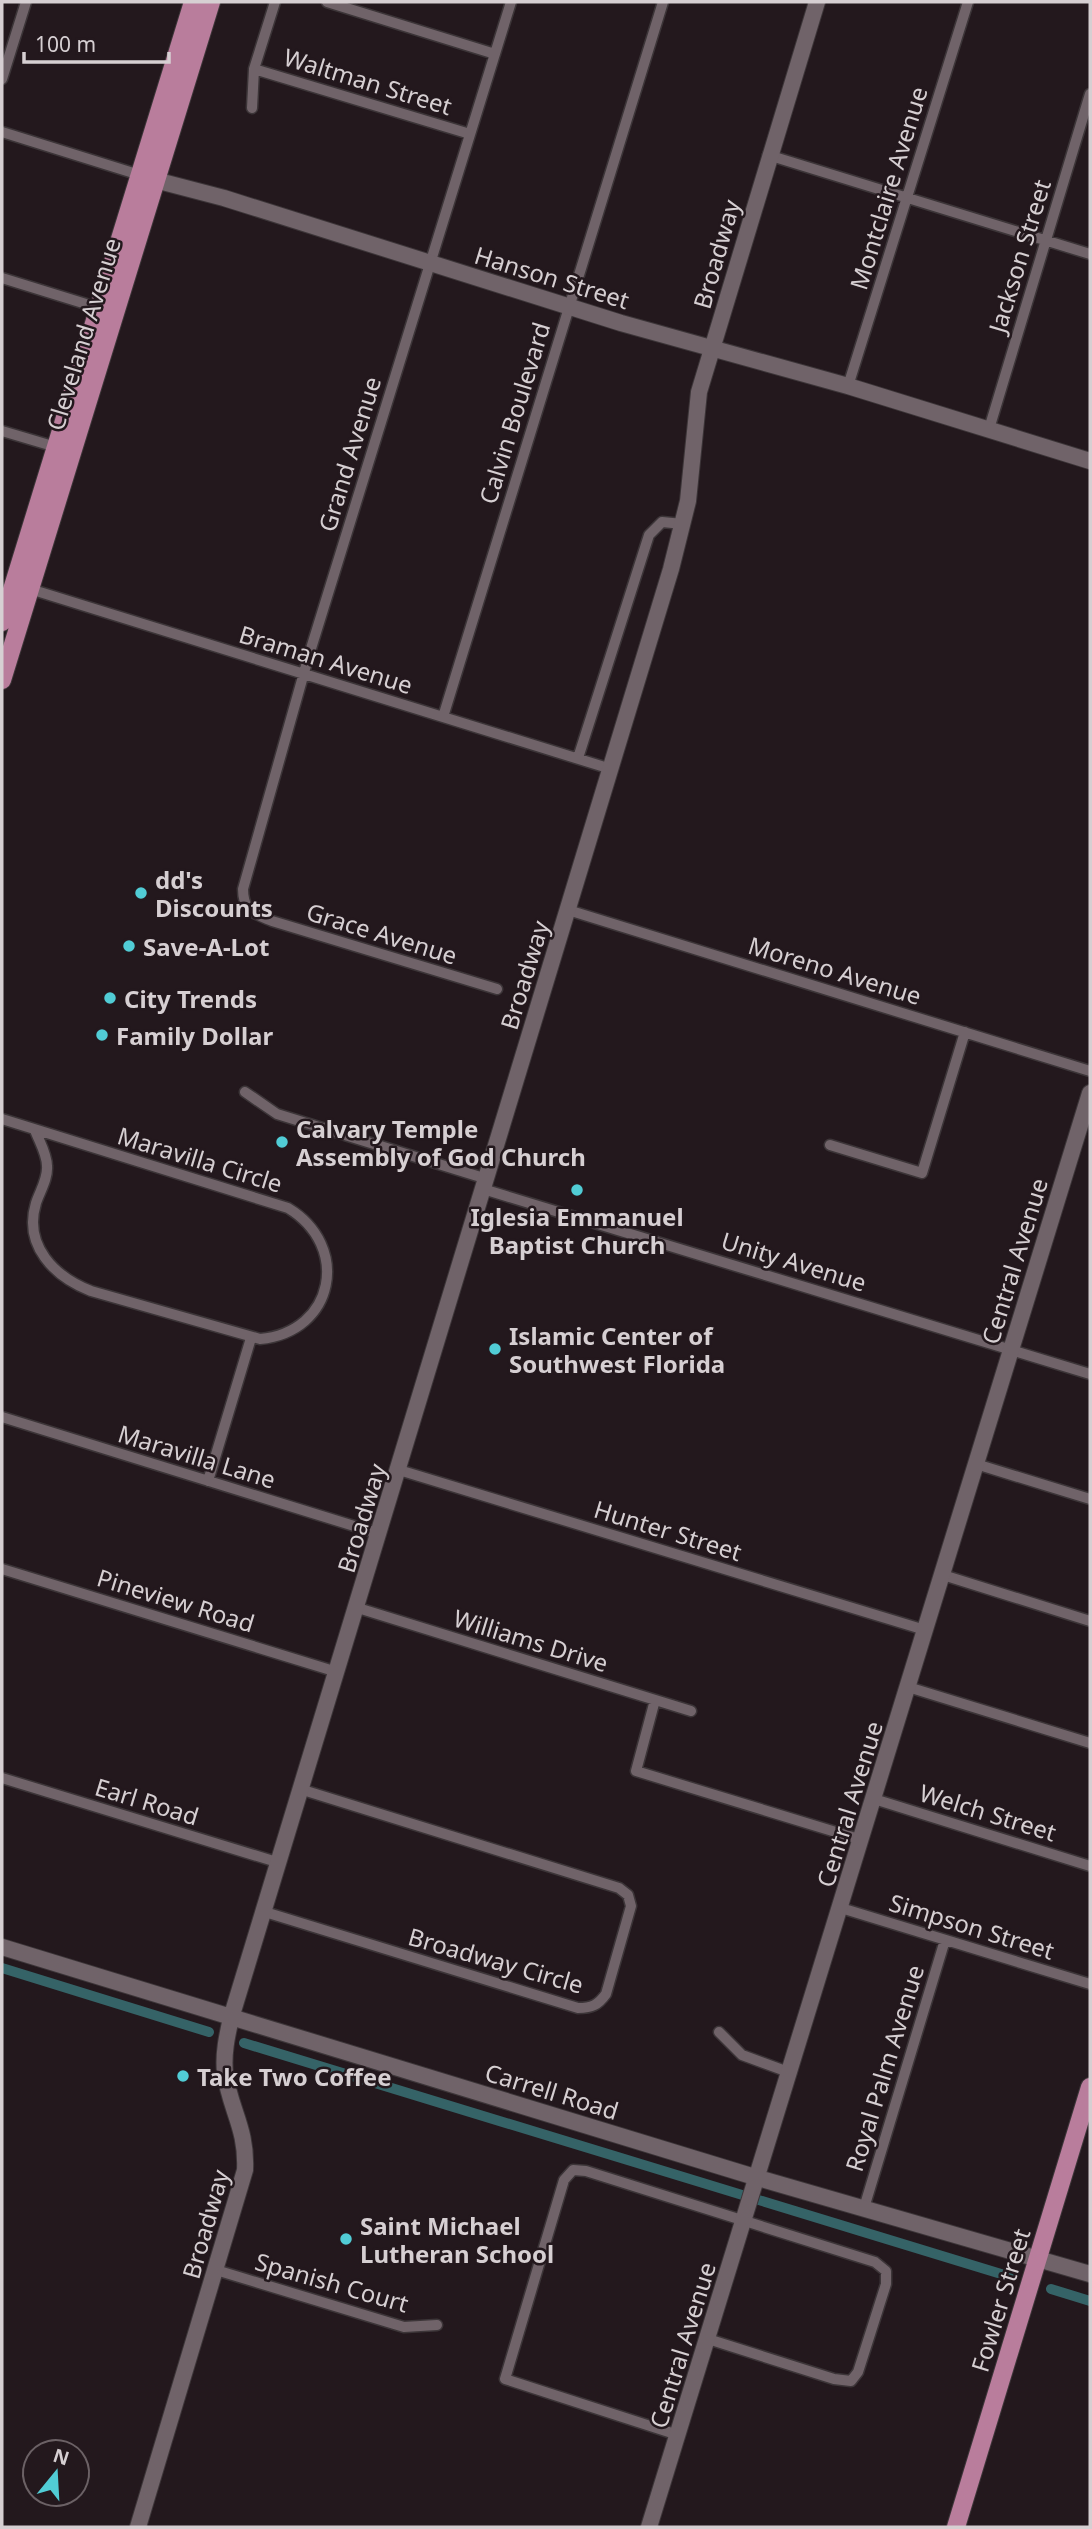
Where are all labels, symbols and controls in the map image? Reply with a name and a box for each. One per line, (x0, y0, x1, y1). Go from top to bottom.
scale bar (24, 21, 170, 65)
text: 100 m (35, 30, 96, 58)
street label: Waltman Street (280, 40, 456, 122)
street label: Montclaire Avenue (841, 82, 935, 294)
street label: Jackson Street (979, 175, 1058, 339)
street label: Broadway (685, 195, 748, 313)
street label: Cleveland Avenue (38, 234, 128, 434)
street label: Hanson Street (471, 238, 634, 316)
street label: Calvin Boulevard (471, 318, 557, 508)
street label: Grand Avenue (310, 372, 388, 536)
street label: Braman Avenue (235, 617, 417, 701)
place label: dd's Discounts (155, 863, 273, 924)
marker: dd's Discounts (133, 885, 149, 901)
street label: Grace Avenue (303, 894, 461, 972)
street label: Broadway (492, 916, 556, 1034)
street label: Moreno Avenue (745, 928, 925, 1012)
place label: Save-A-Lot (143, 930, 269, 963)
marker: Save-A-Lot (121, 938, 137, 954)
place label: City Trends (124, 982, 257, 1015)
marker: City Trends (102, 990, 118, 1006)
place label: Family Dollar (116, 1019, 273, 1052)
marker: Family Dollar (94, 1027, 110, 1043)
place label: Calvary Temple Assembly of God Church (296, 1112, 586, 1173)
street label: Maravilla Circle (114, 1118, 286, 1200)
marker: Calvary Temple Assembly of God Church (274, 1134, 290, 1150)
street label: Central Avenue (973, 1174, 1055, 1348)
marker: Iglesia Emmanuel Baptist Church (569, 1182, 585, 1198)
place label: Iglesia Emmanuel Baptist Church (470, 1200, 684, 1261)
street label: Unity Avenue (717, 1223, 871, 1299)
place label: Islamic Center of Southwest Florida (509, 1319, 725, 1380)
marker: Islamic Center of Southwest Florida (487, 1341, 503, 1357)
street label: Maravilla Lane (114, 1416, 280, 1496)
street label: Broadway (329, 1459, 393, 1577)
street label: Hunter Street (590, 1492, 746, 1568)
street label: Pineview Road (93, 1560, 259, 1640)
street label: Williams Drive (450, 1601, 612, 1679)
street label: Central Avenue (808, 1717, 890, 1891)
street label: Earl Road (91, 1770, 203, 1832)
street label: Welch Street (916, 1776, 1061, 1849)
street label: Simpson Street (886, 1885, 1059, 1967)
street label: Broadway Circle (405, 1919, 587, 2001)
street label: Royal Palm Avenue (837, 1961, 931, 2175)
street label: Carrell Road (481, 2055, 623, 2127)
place label: Take Two Coffee (197, 2060, 392, 2093)
marker: Take Two Coffee (175, 2068, 191, 2084)
street label: Broadway (174, 2165, 237, 2283)
place label: Saint Michael Lutheran School (360, 2209, 554, 2270)
street label: Fowler Street (963, 2224, 1038, 2376)
marker: Saint Michael Lutheran School (338, 2231, 354, 2247)
street label: Spanish Court (251, 2244, 413, 2320)
street label: Central Avenue (641, 2258, 723, 2432)
north arrow (21, 2438, 91, 2508)
text: N (50, 2442, 73, 2472)

